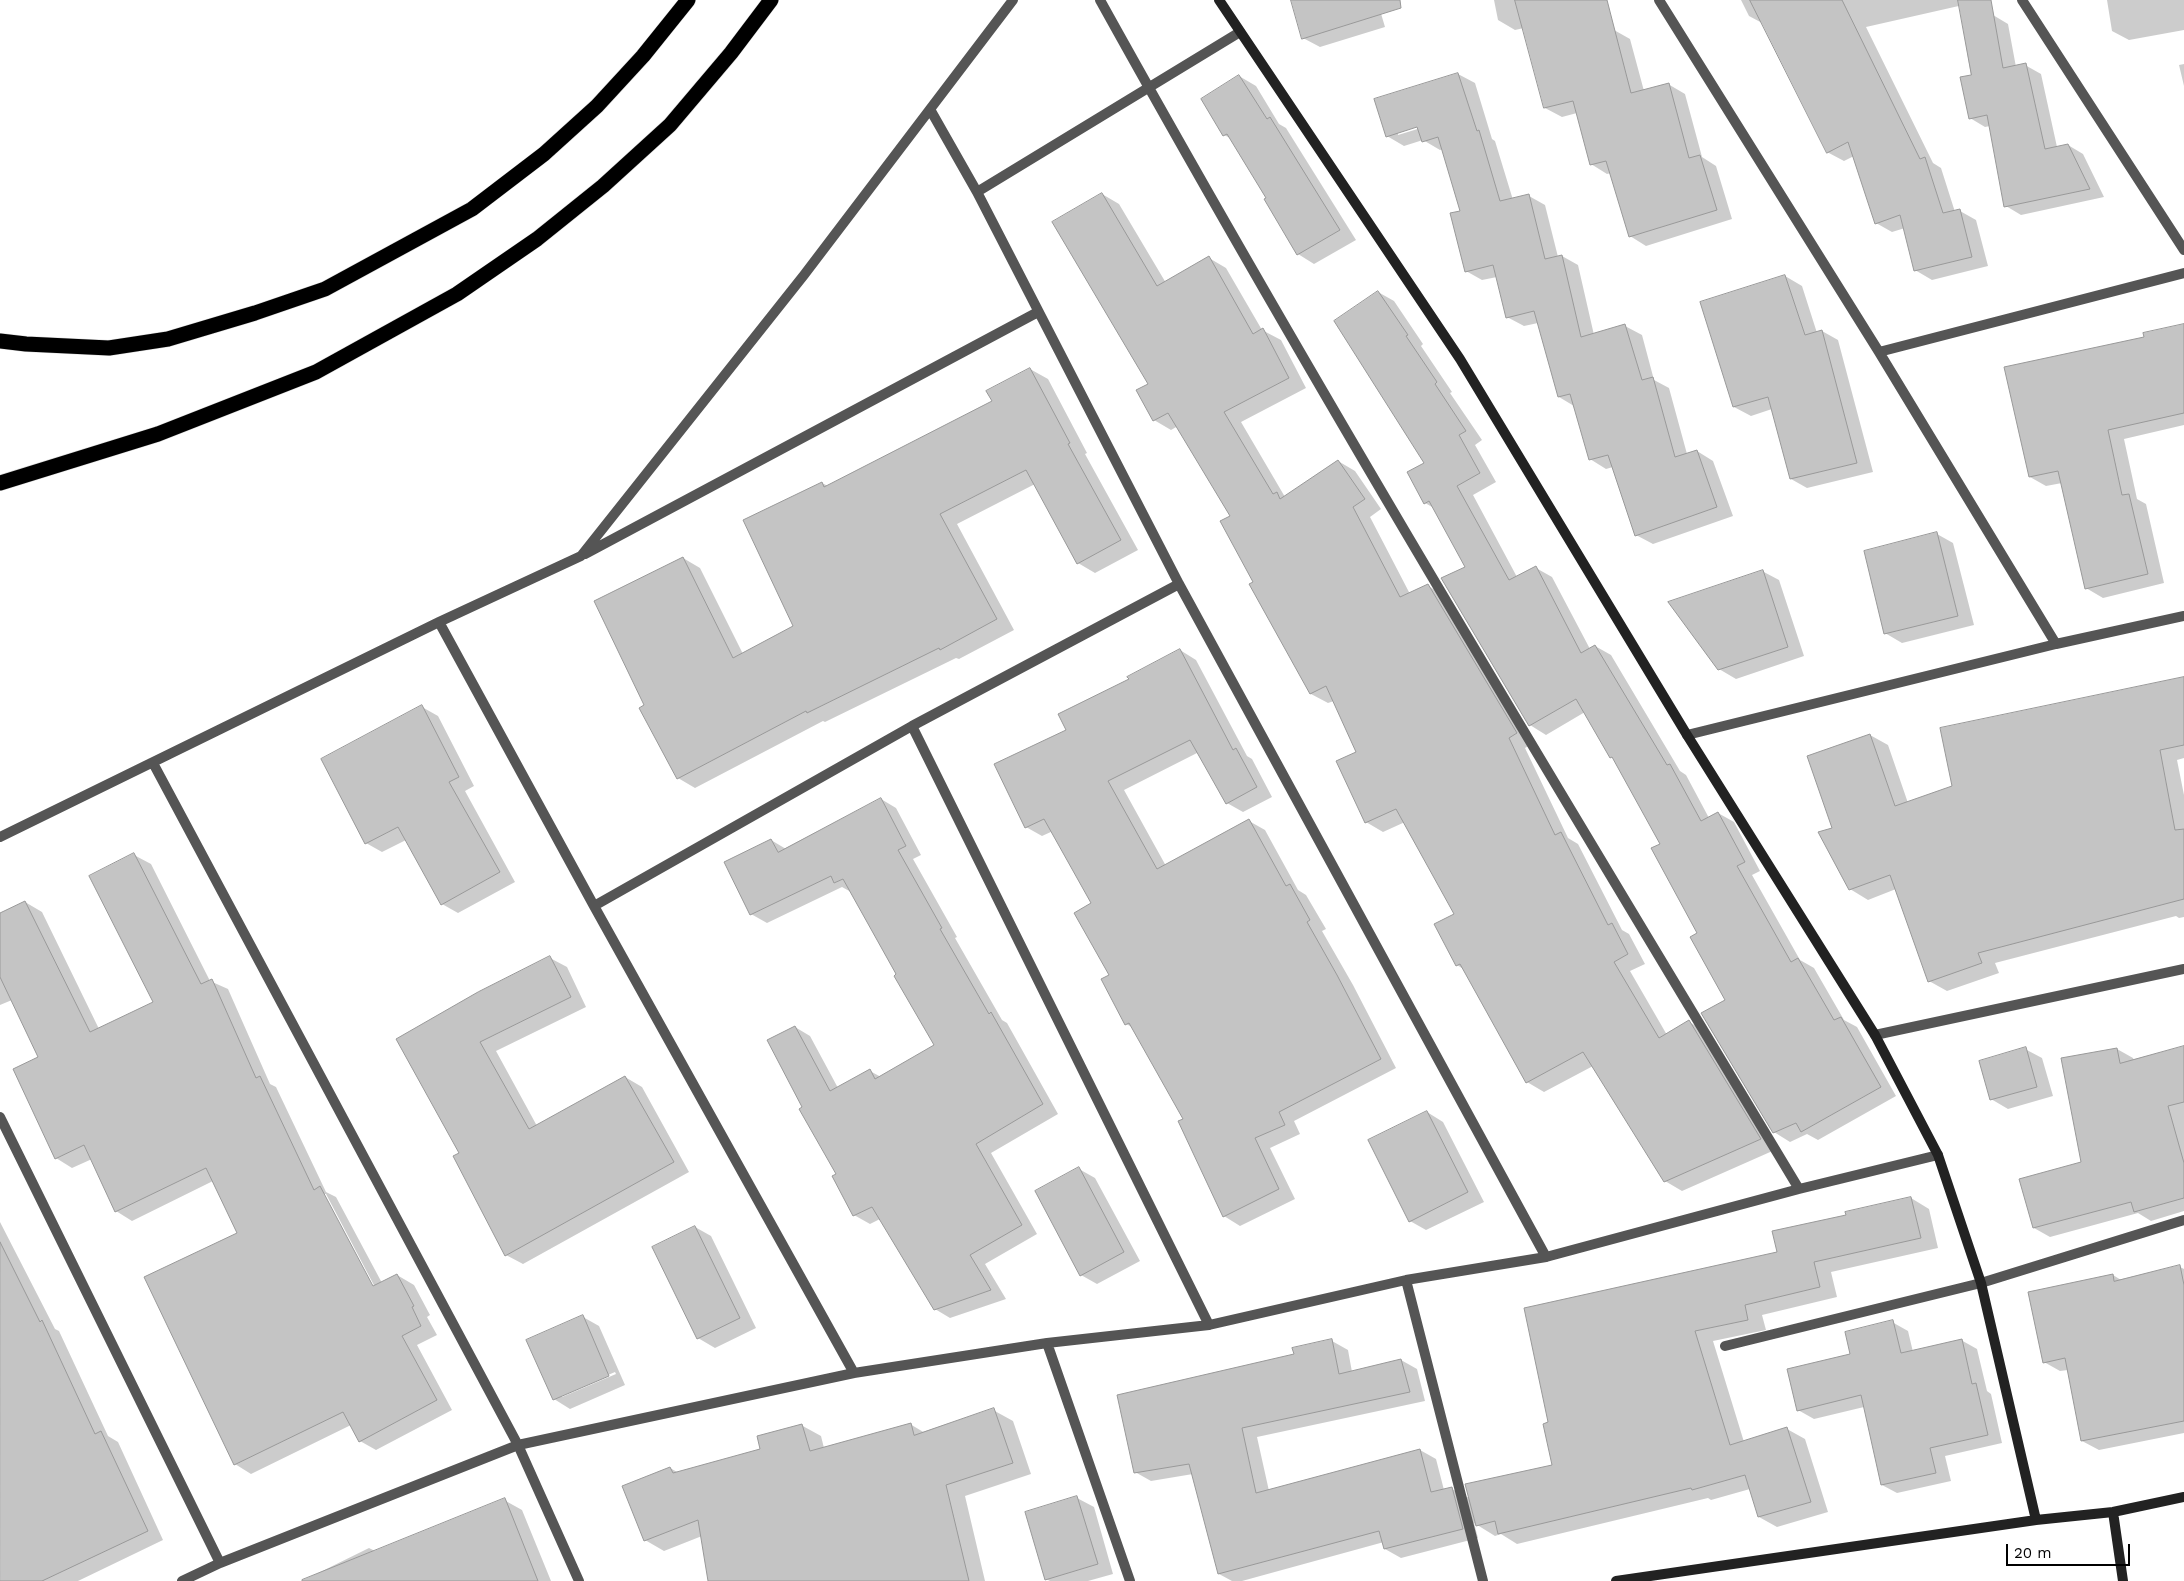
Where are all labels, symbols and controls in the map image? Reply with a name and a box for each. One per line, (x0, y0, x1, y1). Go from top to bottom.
scale bar (2009, 1534, 2133, 1566)
text: 20 m (2014, 1544, 2052, 1562)

